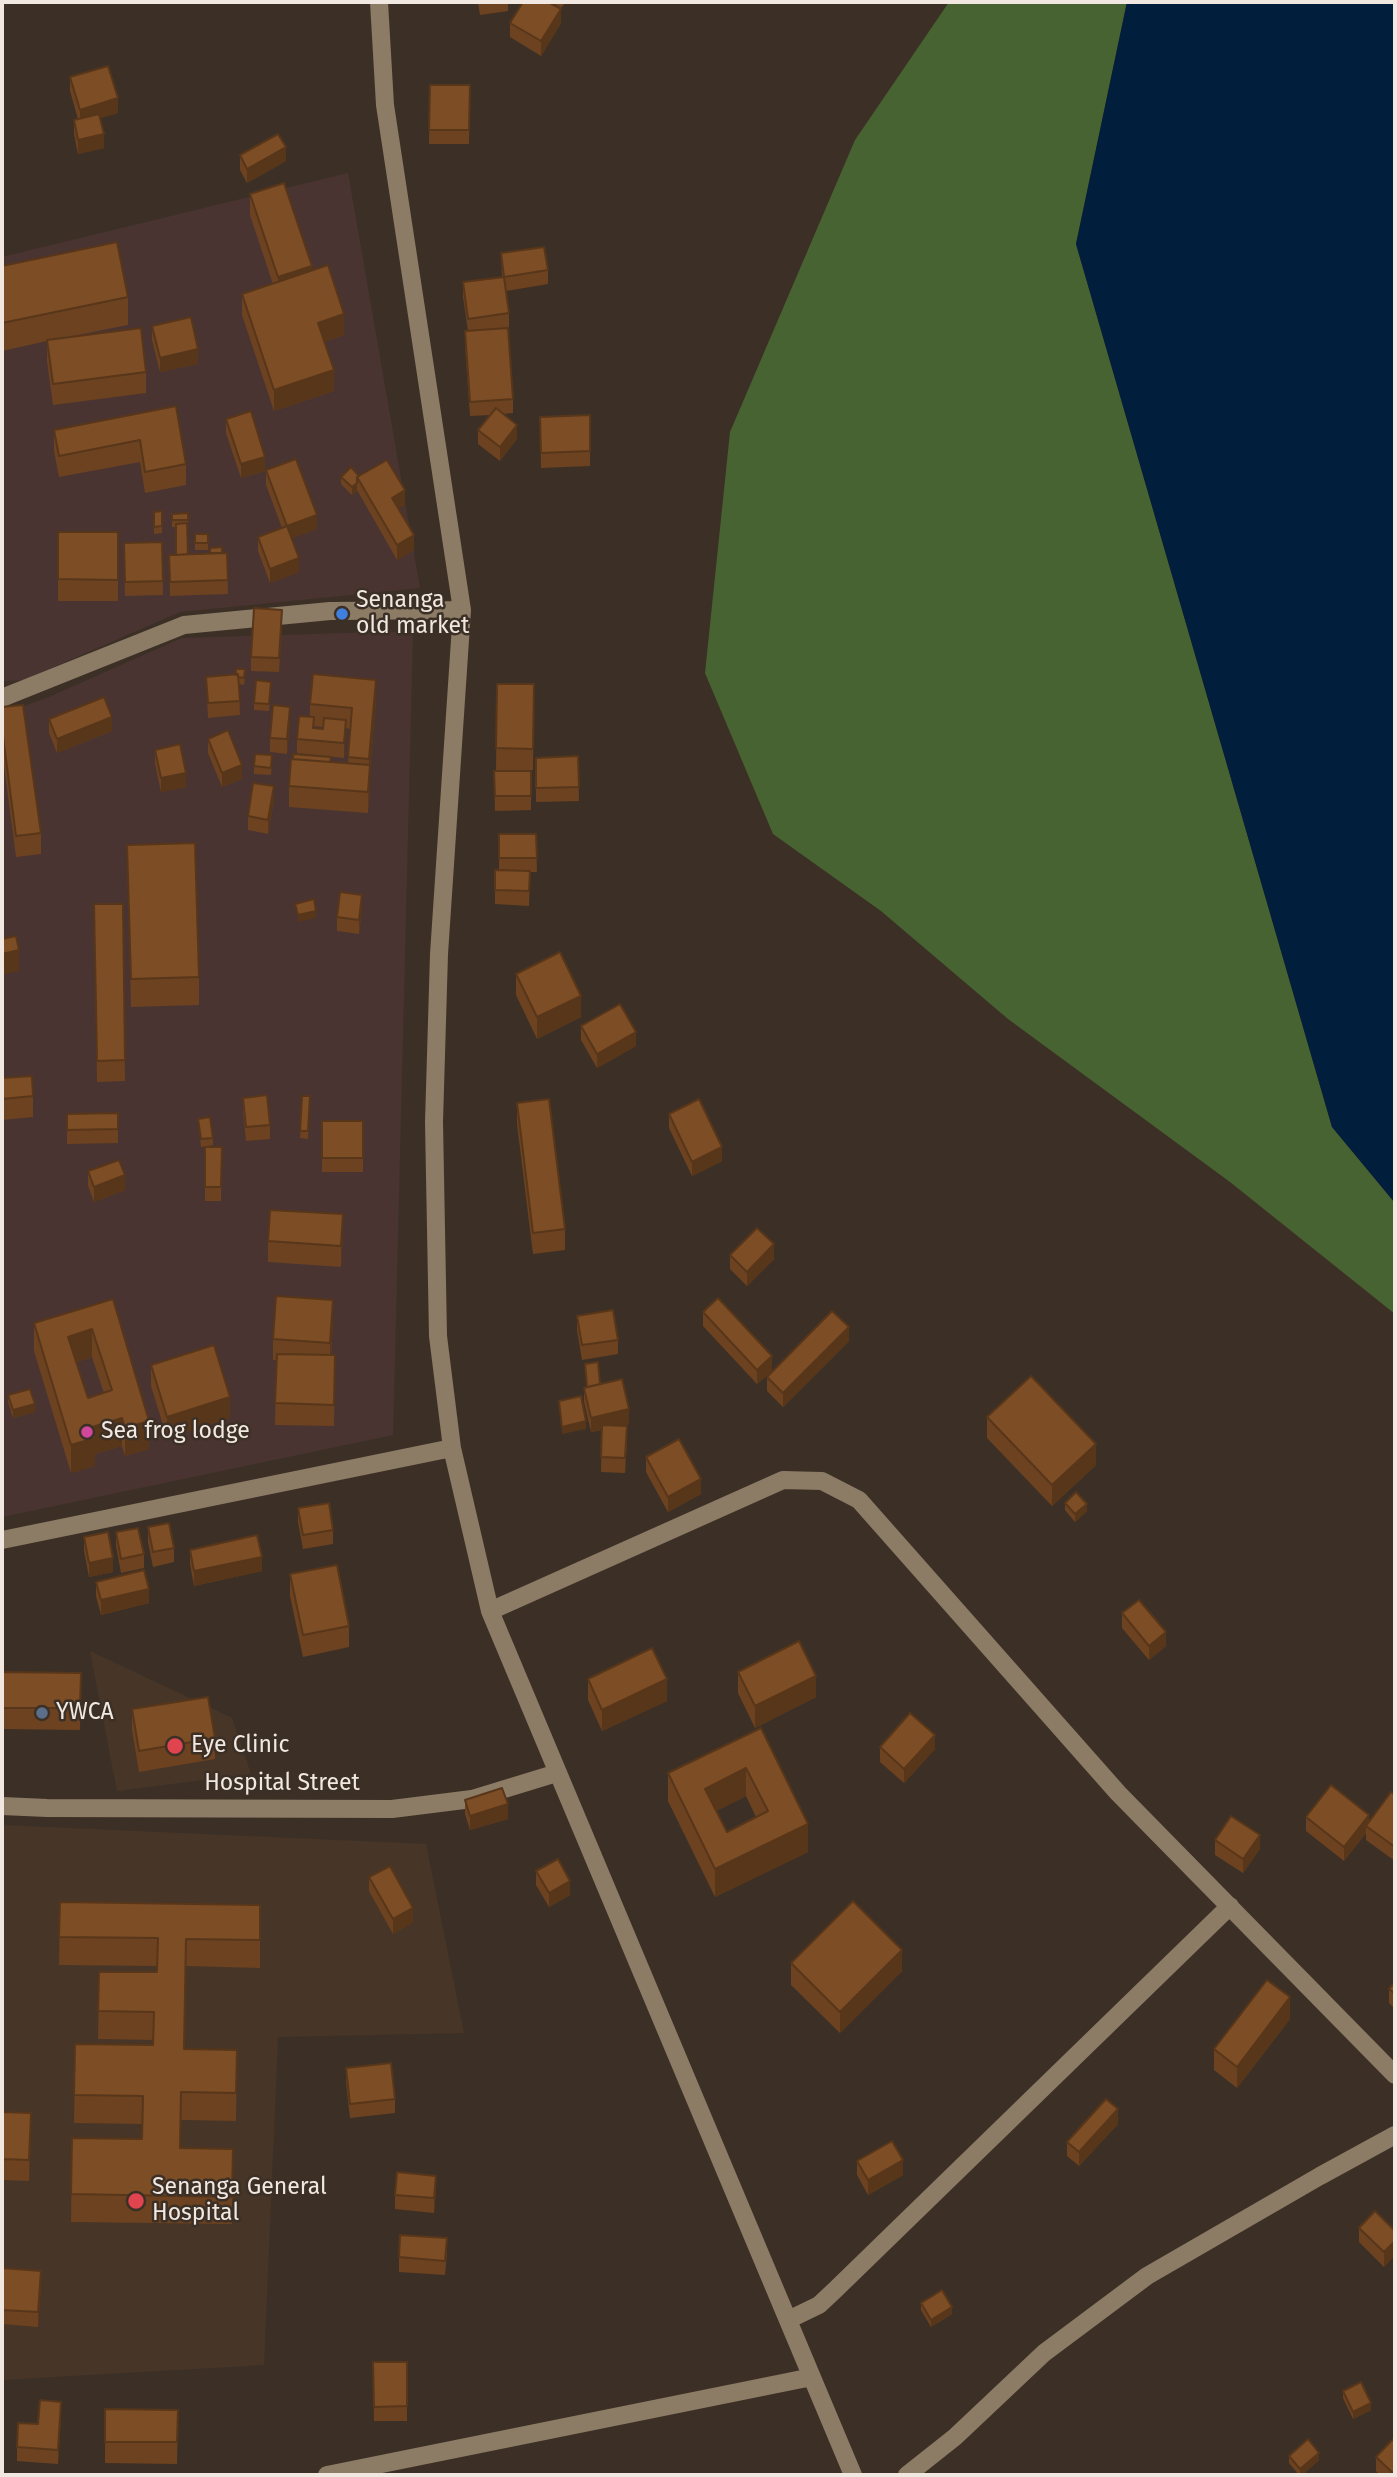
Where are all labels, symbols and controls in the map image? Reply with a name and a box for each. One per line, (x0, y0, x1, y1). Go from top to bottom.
place label: Senanga old market (356, 587, 469, 641)
marker: Senanga old market (334, 606, 350, 622)
place label: Sea frog lodge (101, 1418, 250, 1446)
marker: Sea frog lodge (79, 1424, 95, 1440)
place label: YWCA (56, 1699, 114, 1727)
marker: YWCA (34, 1705, 50, 1721)
place label: Eye Clinic (191, 1732, 290, 1760)
marker: Eye Clinic (165, 1736, 185, 1756)
street label: Hospital Street (204, 1770, 360, 1798)
place label: Senanga General Hospital (152, 2174, 327, 2228)
marker: Senanga General Hospital (126, 2191, 146, 2211)

